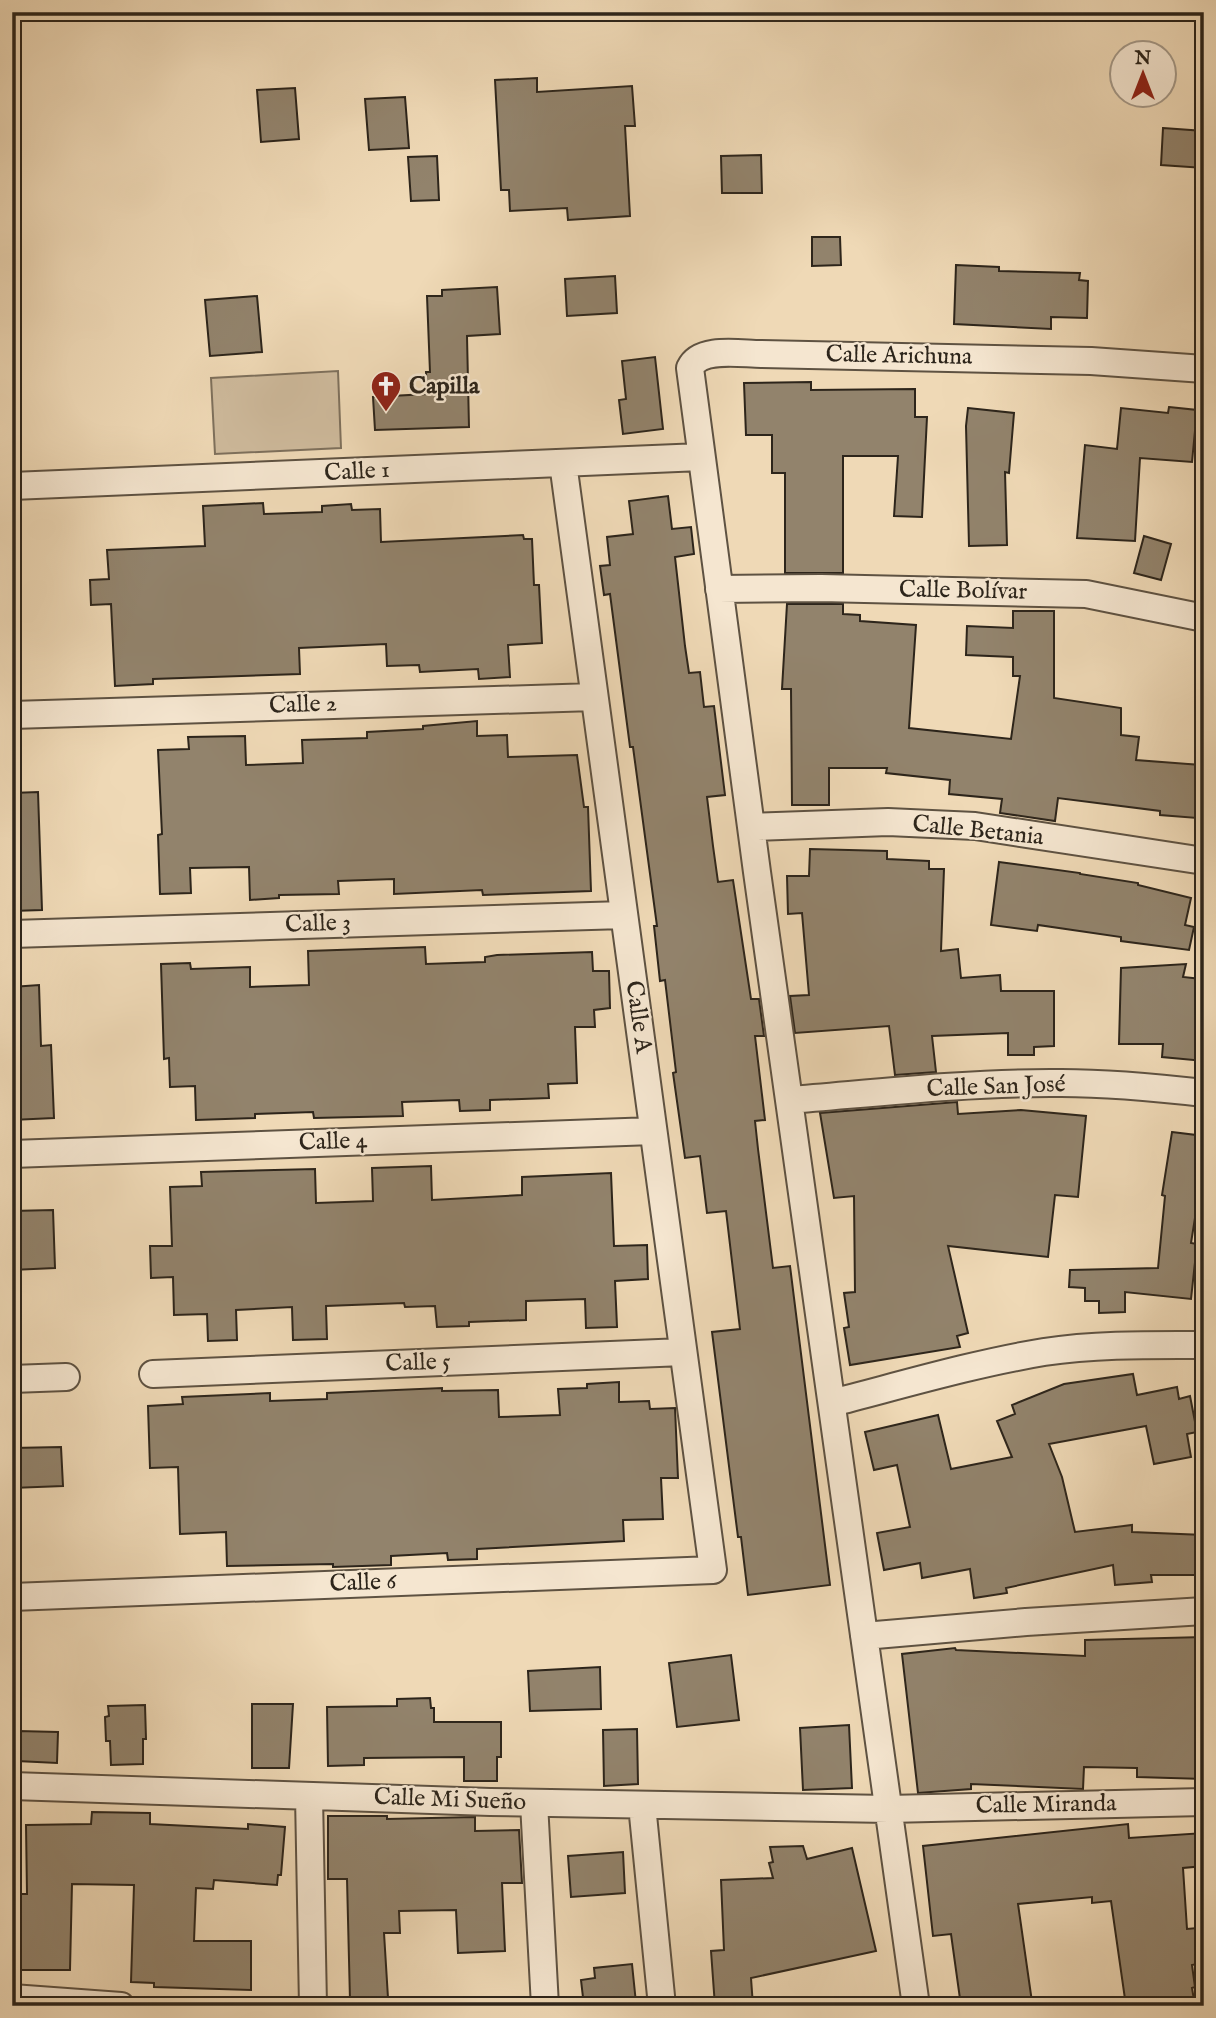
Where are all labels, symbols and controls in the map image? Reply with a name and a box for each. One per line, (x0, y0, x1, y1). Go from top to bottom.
north arrow (1108, 38, 1178, 108)
text: N (1134, 47, 1152, 71)
street label: Calle Arichuna (825, 339, 973, 373)
church icon: Capilla (369, 369, 403, 413)
place label: Capilla (409, 371, 480, 402)
street label: Calle 1 (323, 455, 391, 489)
street label: Calle Bolívar (899, 574, 1028, 608)
street label: Calle 2 (268, 688, 338, 722)
street label: Calle Betania (911, 809, 1046, 853)
street label: Calle 3 (285, 907, 351, 941)
street label: Calle A (618, 979, 659, 1056)
street label: Calle San José (926, 1069, 1066, 1105)
street label: Calle 4 (298, 1125, 368, 1159)
street label: Calle 5 (385, 1346, 452, 1380)
street label: Calle 6 (329, 1566, 398, 1600)
street label: Calle Mi Sueño (373, 1782, 527, 1818)
street label: Calle Miranda (975, 1788, 1117, 1822)

